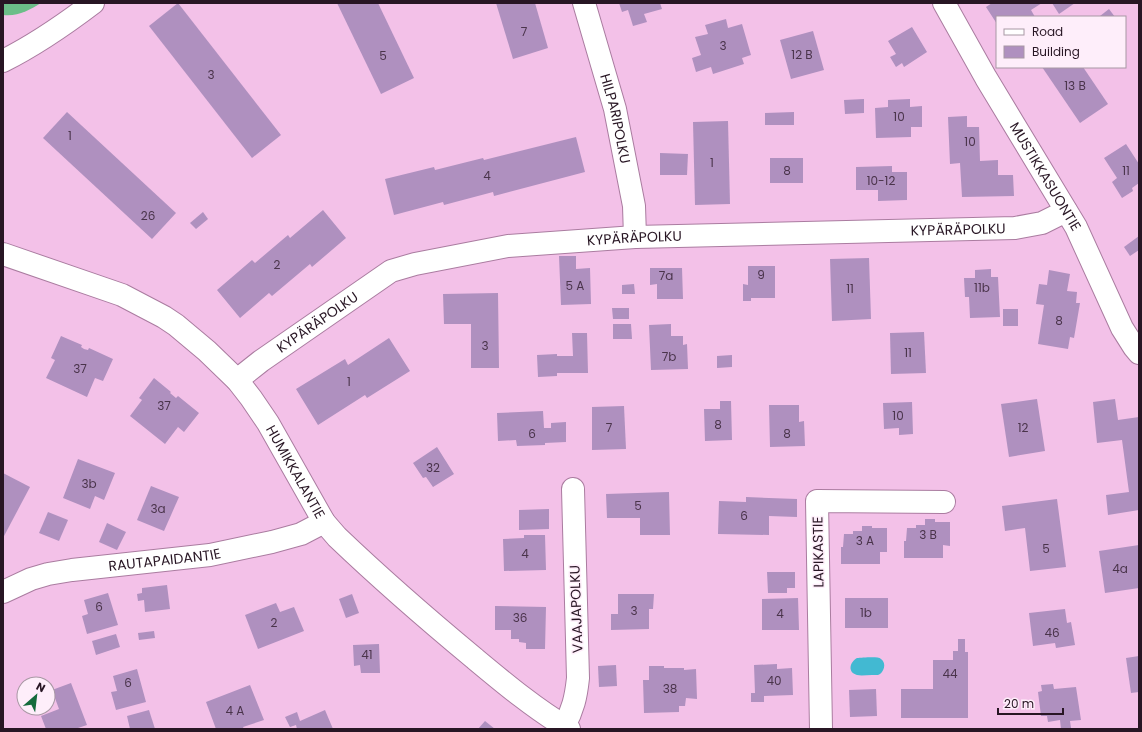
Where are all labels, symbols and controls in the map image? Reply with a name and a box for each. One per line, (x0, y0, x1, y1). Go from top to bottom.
legend (996, 16, 1126, 68)
house number: 7 (521, 23, 528, 40)
text: Road (1032, 23, 1063, 40)
house number: 3 (719, 37, 727, 54)
text: Building (1032, 43, 1080, 60)
house number: 12 B (791, 46, 813, 63)
house number: 5 (379, 47, 387, 64)
house number: 3 (207, 66, 215, 83)
street label: HILPARIPOLKU (595, 71, 635, 165)
house number: 13 B (1064, 77, 1086, 94)
house number: 10 (893, 108, 905, 125)
street label: MUSTIKKASUONTIE (1005, 118, 1086, 235)
house number: 1 (68, 127, 72, 144)
house number: 10 (964, 133, 976, 150)
house number: 1 (710, 154, 714, 171)
house number: 8 (783, 162, 791, 179)
house number: 11 (1122, 162, 1130, 179)
house number: 4 (483, 167, 491, 184)
house number: 10-12 (867, 172, 895, 189)
house number: 26 (141, 207, 155, 224)
street label: KYPÄRÄPOLKU (910, 218, 1006, 240)
street label: KYPÄRÄPOLKU (586, 226, 682, 250)
house number: 2 (274, 256, 281, 273)
house number: 9 (757, 266, 765, 283)
house number: 7a (659, 267, 673, 284)
house number: 5 A (566, 277, 584, 294)
house number: 11b (974, 279, 990, 296)
house number: 11 (846, 280, 854, 297)
street label: KYPÄRÄPOLKU (272, 287, 362, 357)
house number: 8 (1055, 312, 1063, 329)
house number: 3 (481, 337, 489, 354)
house number: 11 (904, 344, 912, 361)
house number: 7b (662, 348, 676, 365)
house number: 37 (73, 360, 87, 377)
house number: 1 (347, 373, 351, 390)
house number: 37 (157, 397, 171, 414)
house number: 10 (892, 407, 904, 424)
house number: 8 (714, 416, 722, 433)
house number: 7 (606, 419, 613, 436)
house number: 12 (1018, 419, 1028, 436)
street label: HUMIKKALANTIE (261, 421, 330, 522)
house number: 6 (528, 425, 536, 442)
house number: 8 (783, 425, 791, 442)
house number: 32 (426, 459, 440, 476)
house number: 3b (81, 475, 97, 492)
house number: 5 (634, 497, 642, 514)
house number: 3a (150, 500, 166, 517)
house number: 6 (740, 507, 748, 524)
street label: LAPIKASTIE (807, 516, 829, 588)
house number: 3 B (919, 526, 937, 543)
house number: 3 A (856, 532, 874, 549)
house number: 5 (1042, 540, 1050, 557)
street label: RAUTAPAIDANTIE (107, 543, 223, 576)
house number: 4 (521, 545, 529, 562)
house number: 4a (1112, 560, 1128, 577)
street label: VAAJAPOLKU (564, 565, 588, 653)
house number: 6 (95, 598, 103, 615)
house number: 3 (630, 602, 638, 619)
house number: 1b (860, 604, 872, 621)
house number: 4 (776, 605, 784, 622)
house number: 36 (513, 609, 527, 626)
house number: 2 (271, 614, 278, 631)
house number: 46 (1044, 624, 1060, 641)
house number: 41 (361, 646, 373, 663)
house number: 44 (942, 665, 958, 682)
house number: 40 (766, 672, 782, 689)
house number: 6 (124, 674, 132, 691)
north arrow (16, 676, 56, 716)
text: N (33, 678, 48, 696)
house number: 38 (663, 680, 677, 697)
scale bar (998, 690, 1063, 716)
text: 20 m (1004, 695, 1034, 712)
house number: 4 A (226, 702, 244, 719)

